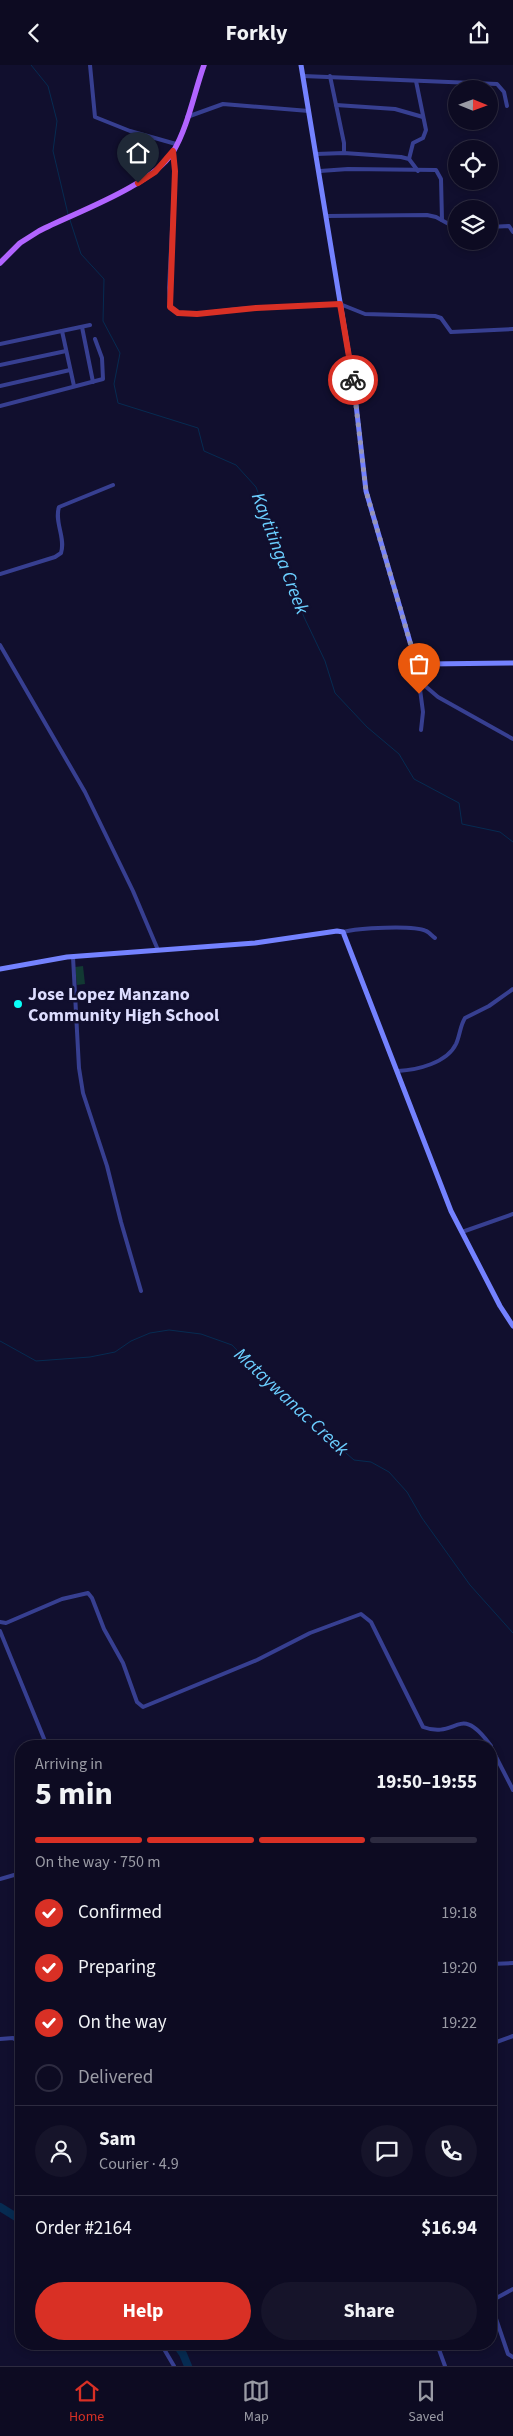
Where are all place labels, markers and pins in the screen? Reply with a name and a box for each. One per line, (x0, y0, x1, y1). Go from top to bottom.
pin (117, 132, 159, 183)
pin (398, 643, 440, 694)
place label: Jose Lopez Manzano Community High School (28, 982, 219, 1028)
marker: Jose Lopez Manzano Community High School (12, 998, 24, 1010)

